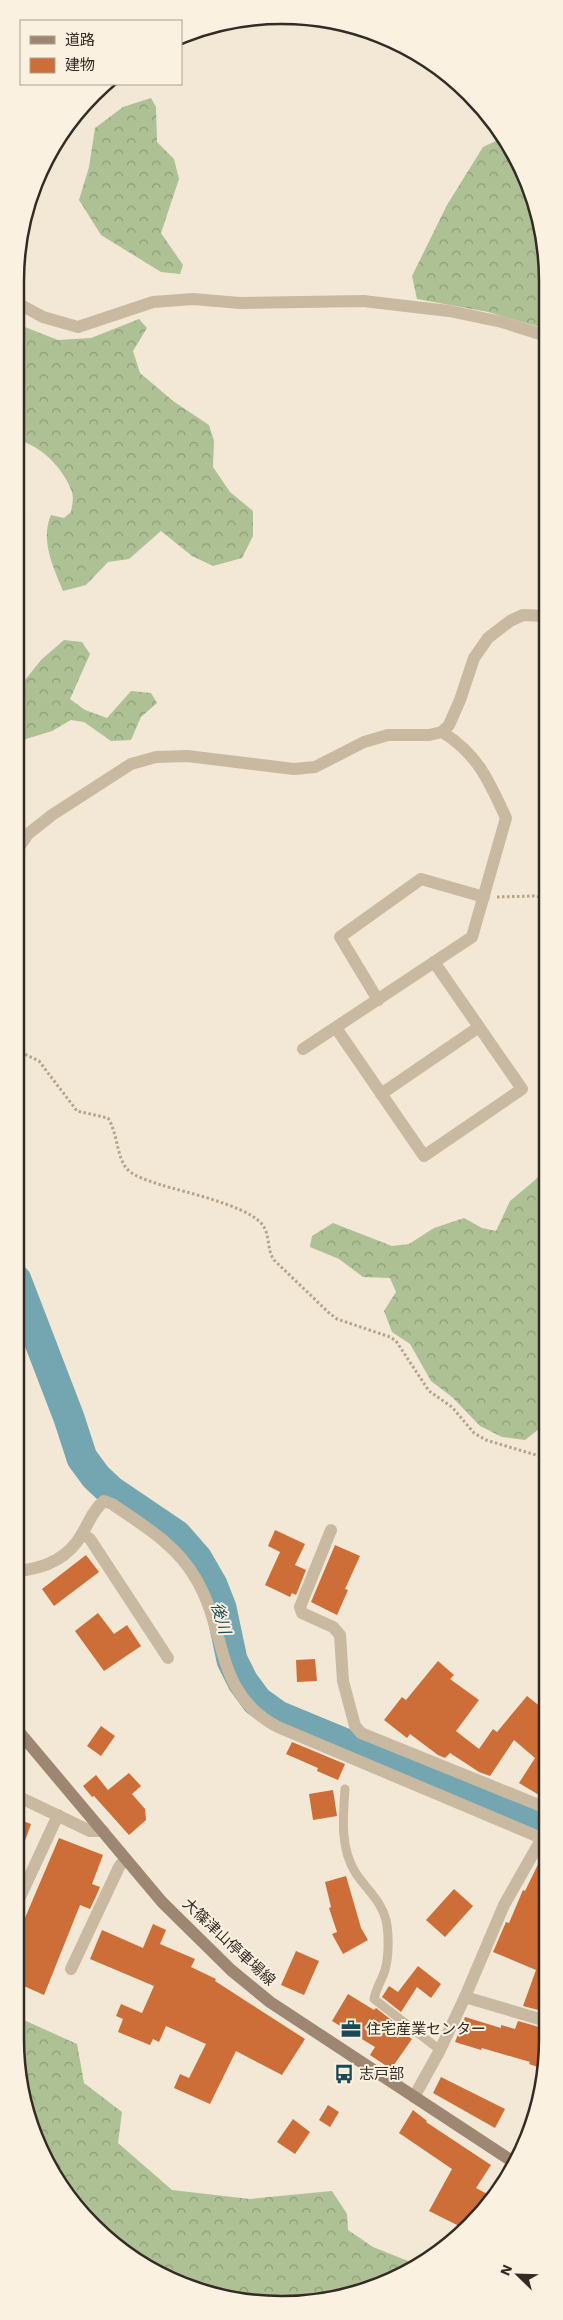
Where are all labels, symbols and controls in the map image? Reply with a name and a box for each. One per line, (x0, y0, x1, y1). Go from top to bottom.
legend (20, 20, 182, 85)
text: 道路 (65, 31, 95, 49)
text: 建物 (65, 56, 95, 74)
water label: 後川 (207, 1600, 235, 1638)
street label: 大篠津山停車場線 (179, 1894, 279, 1990)
office icon: 住宅産業センター (340, 2018, 362, 2040)
place label: 住宅産業センター (366, 2020, 486, 2038)
bus stop icon: 志戸部 (333, 2063, 355, 2085)
place label: 志戸部 (359, 2065, 404, 2083)
north arrow (493, 2250, 543, 2300)
text: N (497, 2262, 515, 2278)

